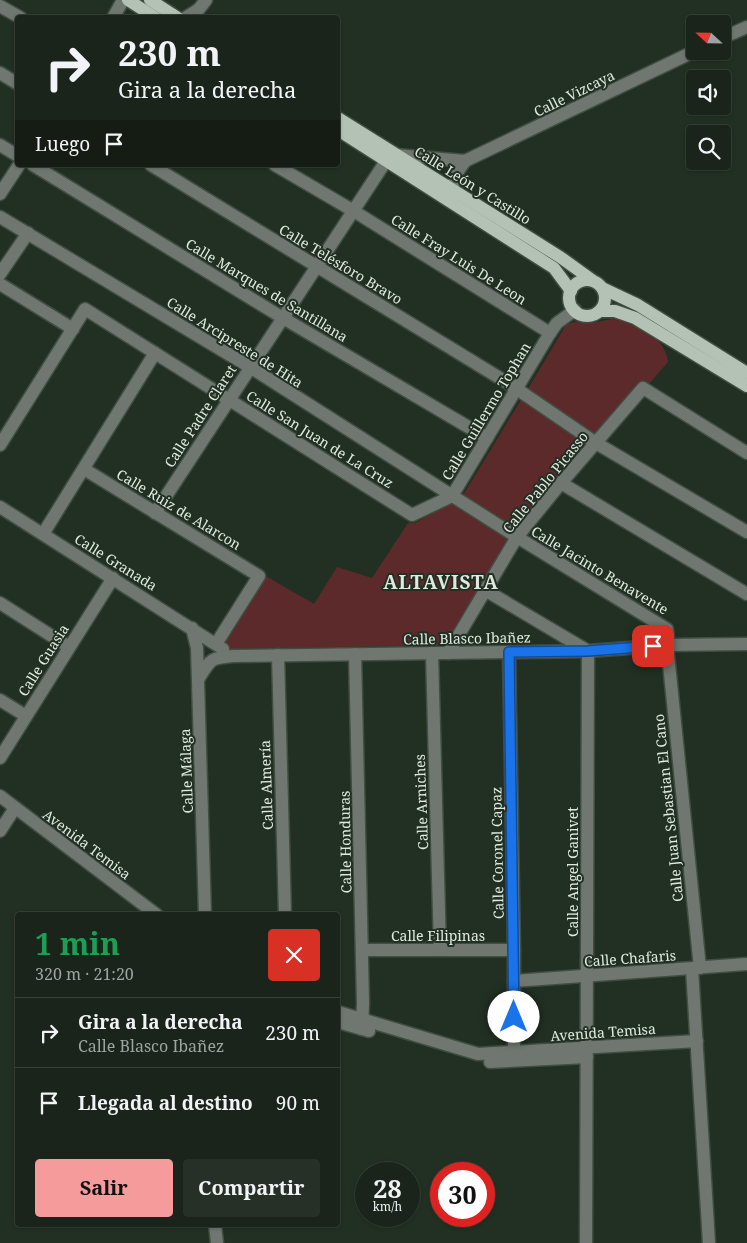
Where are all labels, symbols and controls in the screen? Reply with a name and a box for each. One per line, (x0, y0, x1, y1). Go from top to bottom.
north arrow (686, 15, 731, 60)
map controls (686, 15, 731, 170)
text: 230 m (118, 29, 221, 76)
icon: right (35, 35, 100, 100)
street label: Calle Vizcaya (530, 65, 618, 121)
button: sound (686, 70, 731, 115)
text: Gira a la derecha (118, 74, 296, 104)
button: search (686, 125, 731, 170)
icon: arrive (100, 130, 128, 158)
text: Luego (35, 131, 90, 157)
street label: Calle León y Castillo (411, 142, 535, 228)
street label: Calle Fray Luis De Leon (388, 209, 530, 309)
street label: Calle Telésforo Bravo (276, 220, 406, 308)
street label: Calle Marques de Santillana (182, 234, 352, 346)
street label: Calle Arcipreste de Hita (163, 292, 307, 392)
street label: Calle Guillermo Tophan (437, 339, 535, 483)
street label: Calle Padre Claret (160, 361, 240, 471)
street label: Calle San Juan de La Cruz (243, 386, 397, 492)
street label: Calle Pablo Picasso (498, 427, 592, 537)
street label: Calle Ruiz de Alarcon (113, 464, 245, 554)
street label: Calle Jacinto Benavente (528, 521, 672, 619)
street label: Calle Granada (71, 529, 161, 595)
district label: ALTAVISTA (383, 569, 499, 595)
street label: Calle Guasia (13, 620, 73, 700)
pin (632, 625, 674, 667)
street label: Calle Blasco Ibañez (403, 627, 531, 649)
icon: arrive (639, 632, 667, 660)
street label: Calle Juan Sebastian El Cano (649, 713, 687, 903)
street label: Calle Málaga (175, 728, 197, 814)
street label: Calle Almería (255, 739, 277, 830)
street label: Calle Arniches (410, 754, 432, 850)
street label: Calle Coronel Capaz (486, 787, 508, 919)
street label: Calle Honduras (335, 791, 355, 893)
street label: Avenida Temisa (39, 805, 135, 883)
street label: Calle Angel Ganivet (563, 807, 582, 937)
text: 1 min (35, 923, 120, 964)
street label: Calle Filipinas (391, 926, 485, 945)
button: close (268, 929, 320, 981)
street label: Calle Chafaris (583, 945, 677, 971)
text: 320 m · 21:20 (35, 963, 134, 985)
position arrow (487, 990, 539, 1042)
text: Gira a la derecha (78, 1009, 243, 1035)
icon: right (35, 1019, 63, 1047)
street label: Avenida Temisa (550, 1019, 656, 1045)
text: 230 m (265, 1020, 320, 1046)
text: Calle Blasco Ibañez (78, 1035, 224, 1057)
icon: arrive (35, 1089, 63, 1117)
text: Llegada al destino (78, 1090, 253, 1116)
text: 90 m (276, 1090, 320, 1116)
button: Salir (35, 1159, 173, 1217)
button: Compartir (183, 1159, 320, 1217)
speed limit sign: 30 (430, 1162, 495, 1227)
text: 28 (373, 1171, 402, 1205)
text: km/h (373, 1198, 402, 1215)

